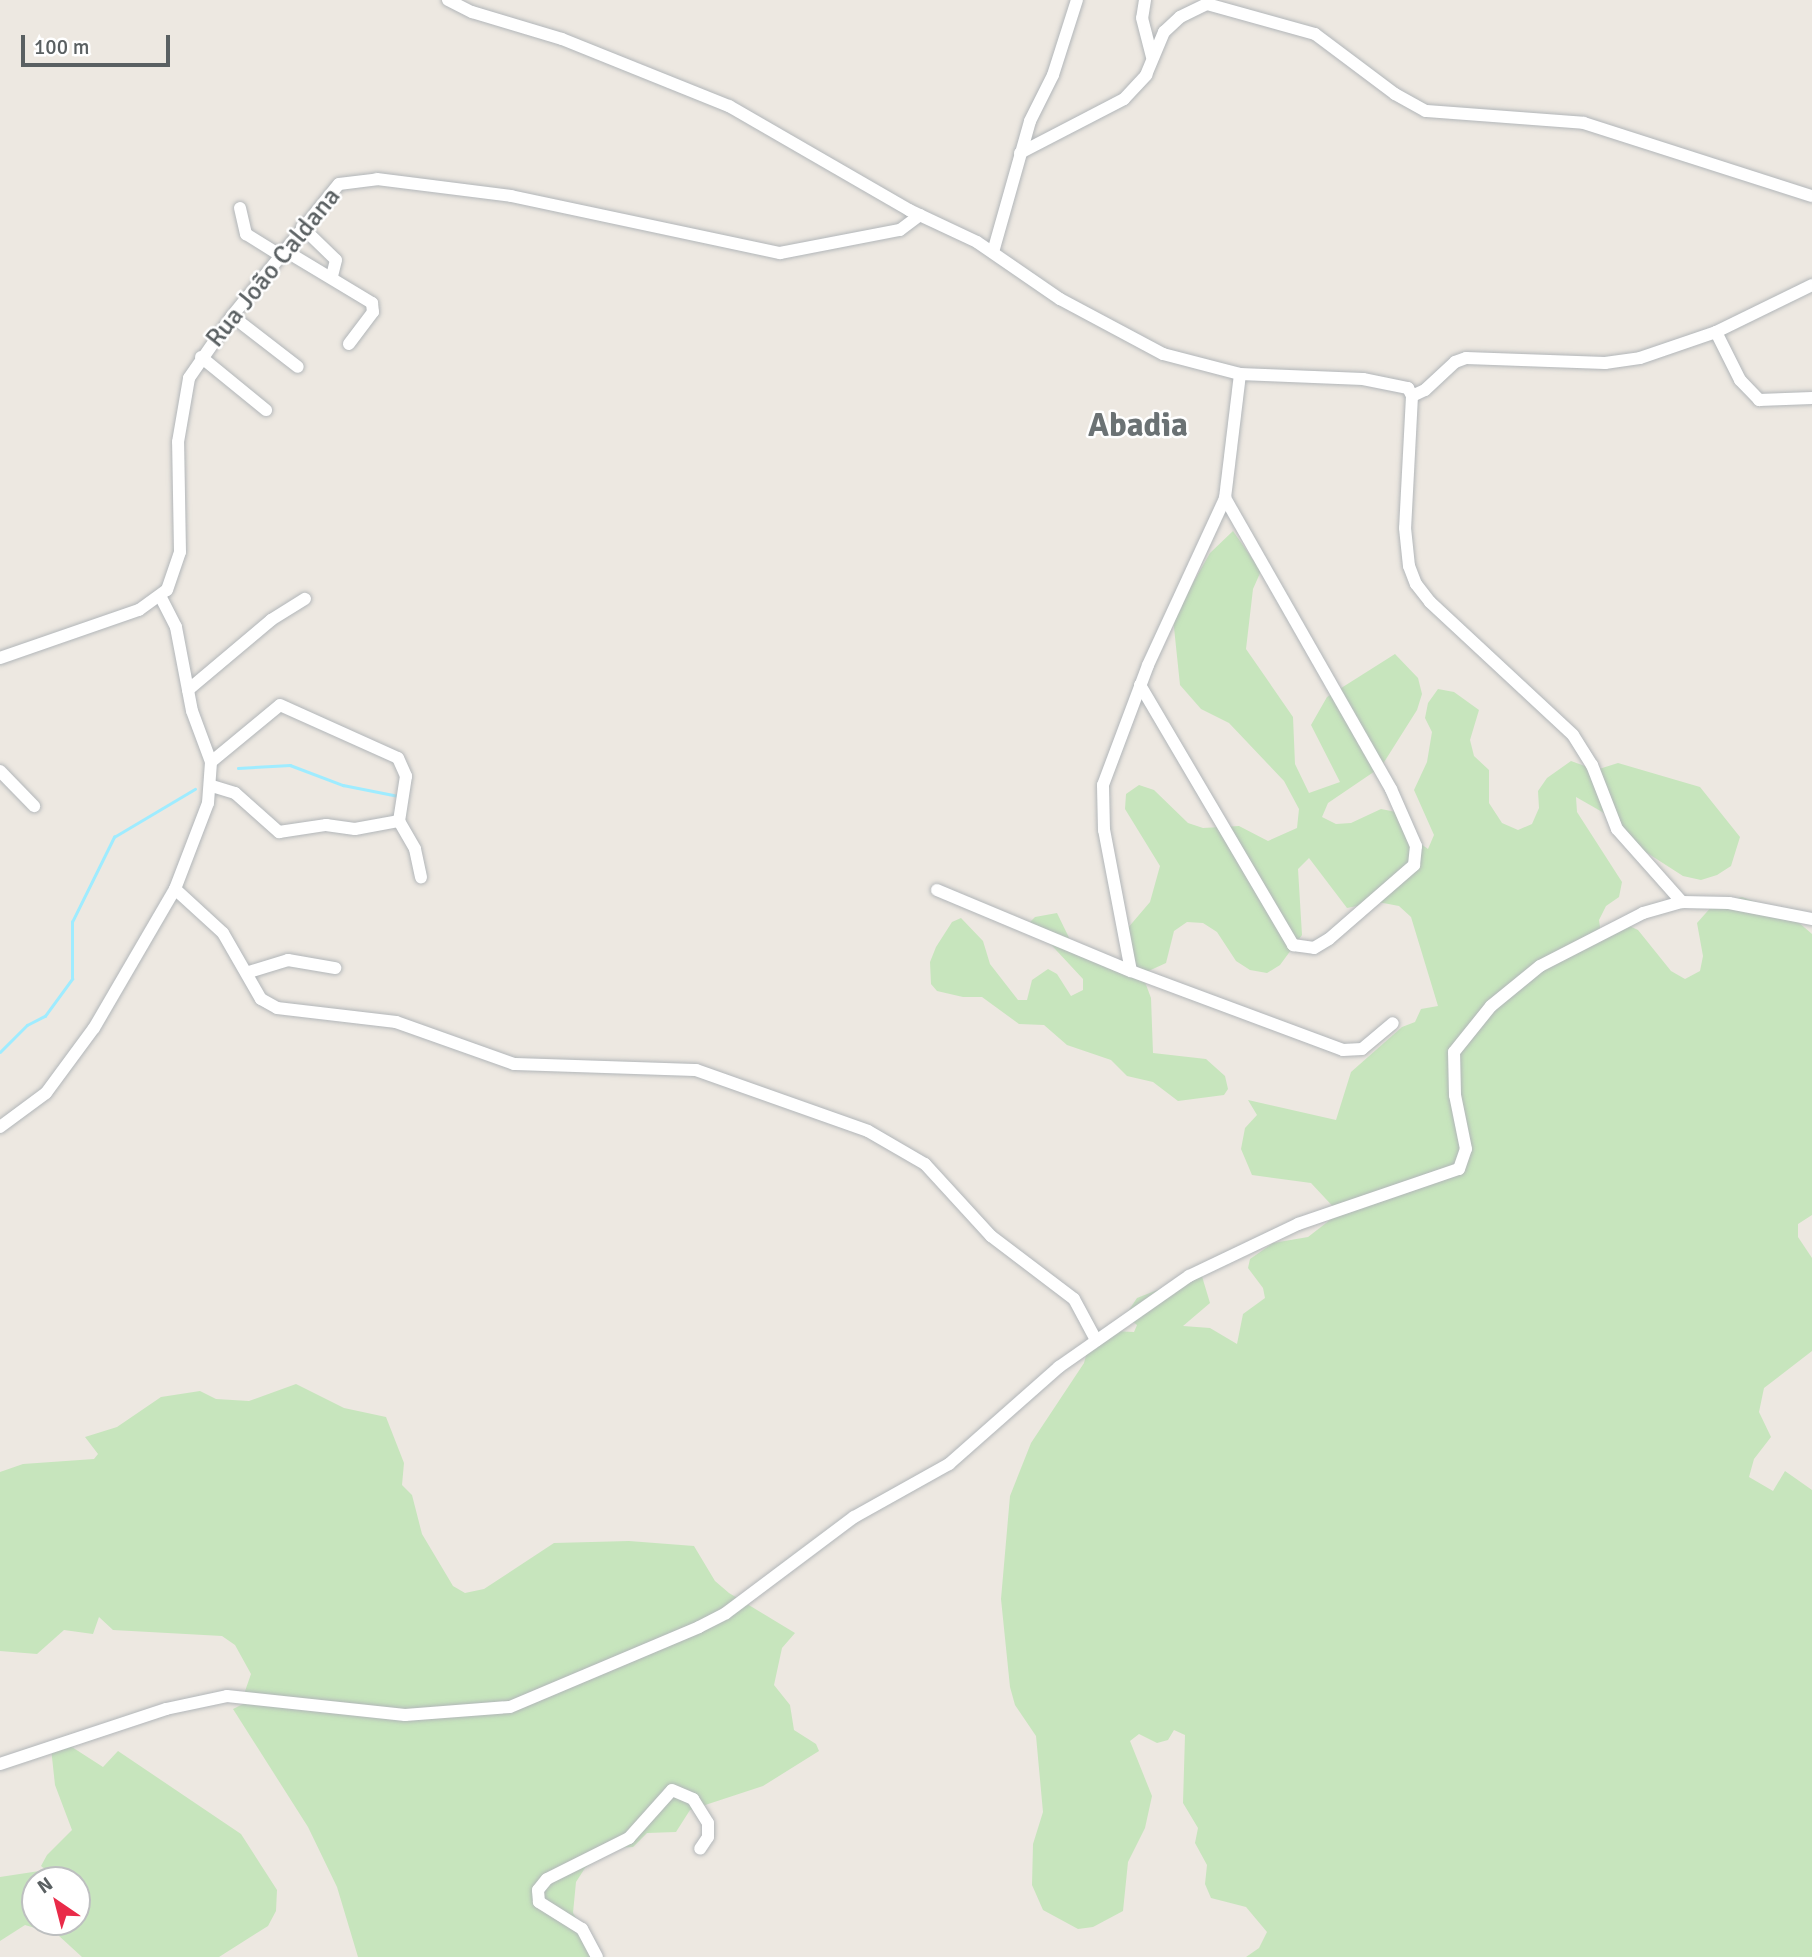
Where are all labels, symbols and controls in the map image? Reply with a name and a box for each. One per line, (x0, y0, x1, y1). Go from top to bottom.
scale bar (24, 21, 173, 65)
text: 100 m (34, 34, 89, 60)
street label: Rua João Caldana (200, 182, 348, 354)
district label: Abadia (1088, 406, 1188, 446)
north arrow (21, 1866, 91, 1936)
text: N (33, 1872, 57, 1899)

